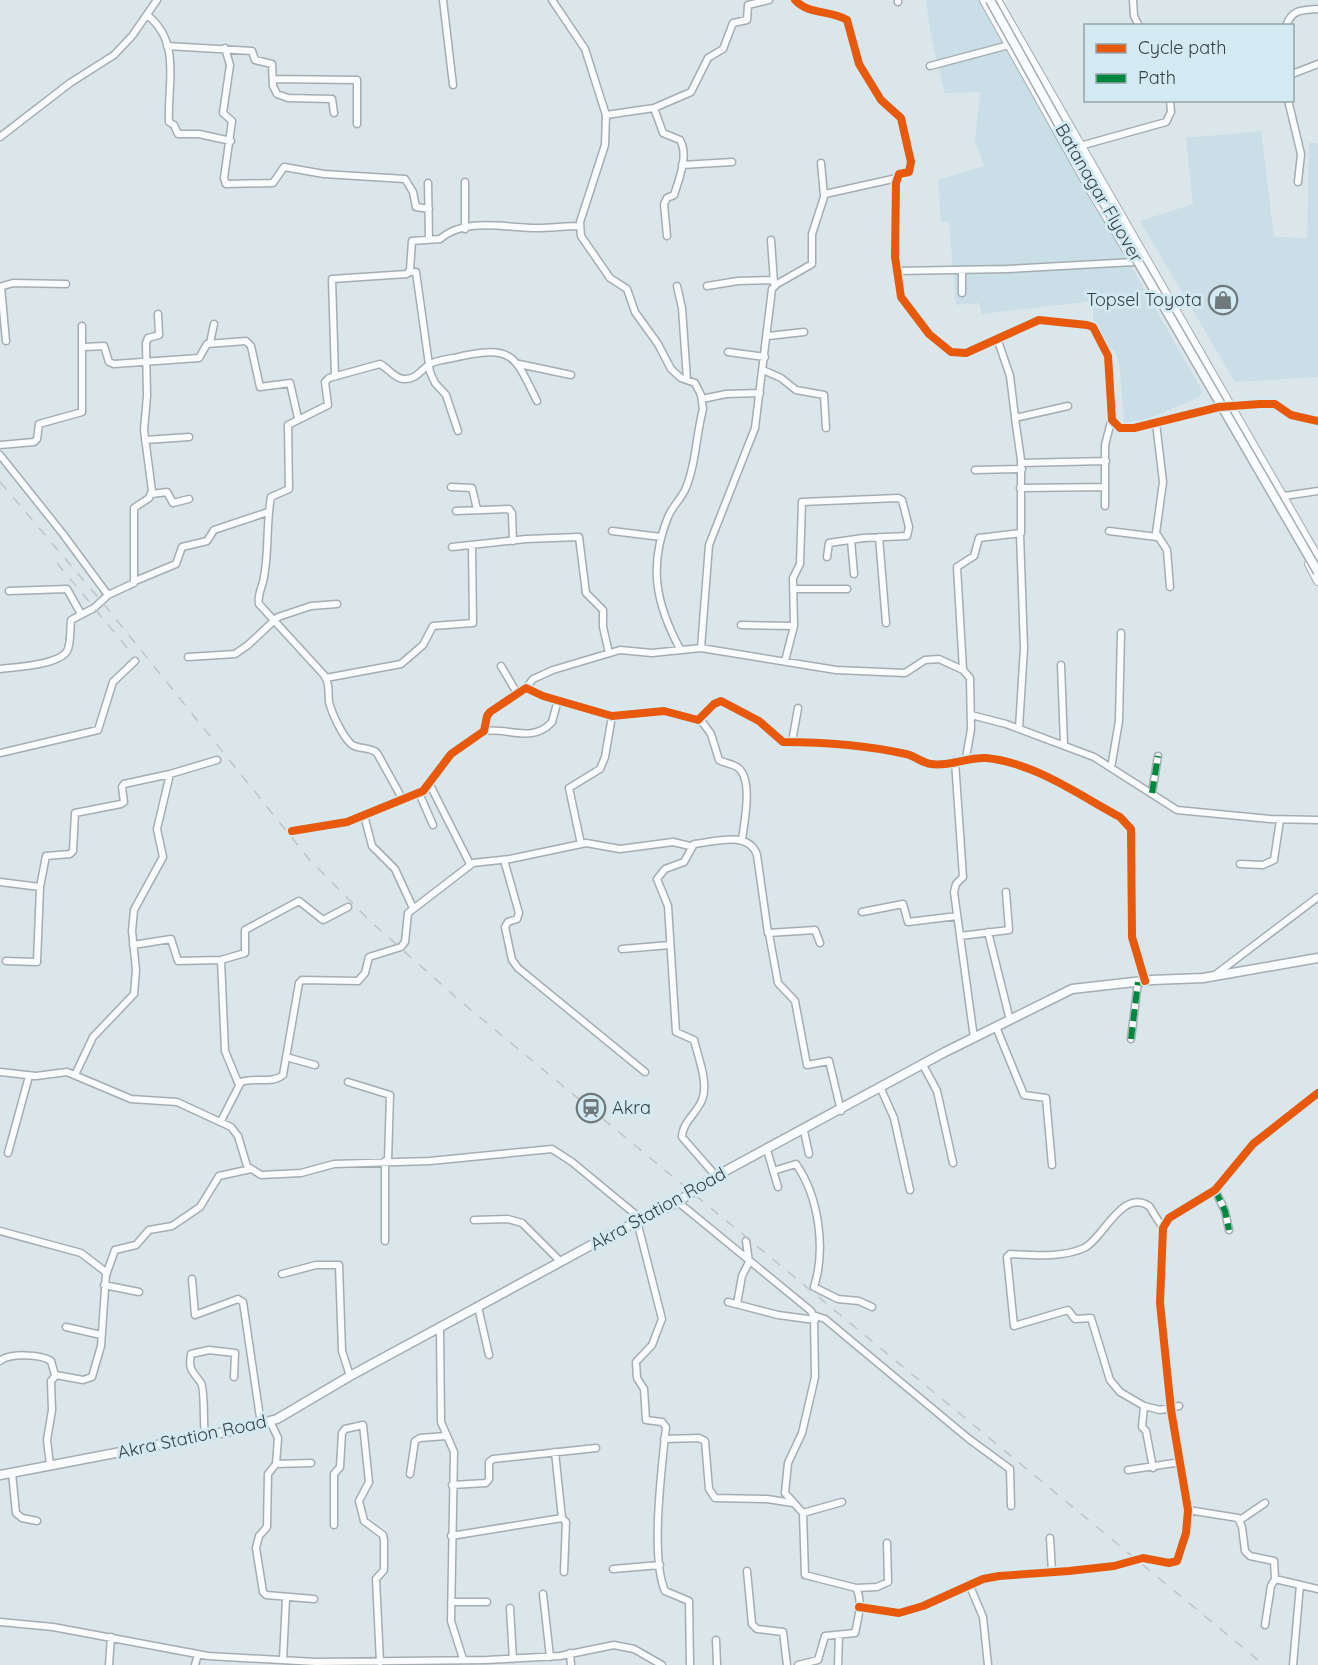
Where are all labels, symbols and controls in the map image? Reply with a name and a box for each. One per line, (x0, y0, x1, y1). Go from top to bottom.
legend (1084, 24, 1294, 102)
text: Cycle path (1138, 36, 1226, 59)
text: Path (1138, 66, 1176, 89)
street label: Batanagar Flyover (1050, 119, 1149, 266)
shop icon: Topsel Toyota (1207, 284, 1239, 316)
place label: Topsel Toyota (1086, 288, 1202, 311)
station icon: Akra (575, 1092, 607, 1124)
place label: Akra (612, 1096, 651, 1119)
street label: Akra Station Road (586, 1162, 730, 1255)
street label: Akra Station Road (115, 1409, 269, 1464)

